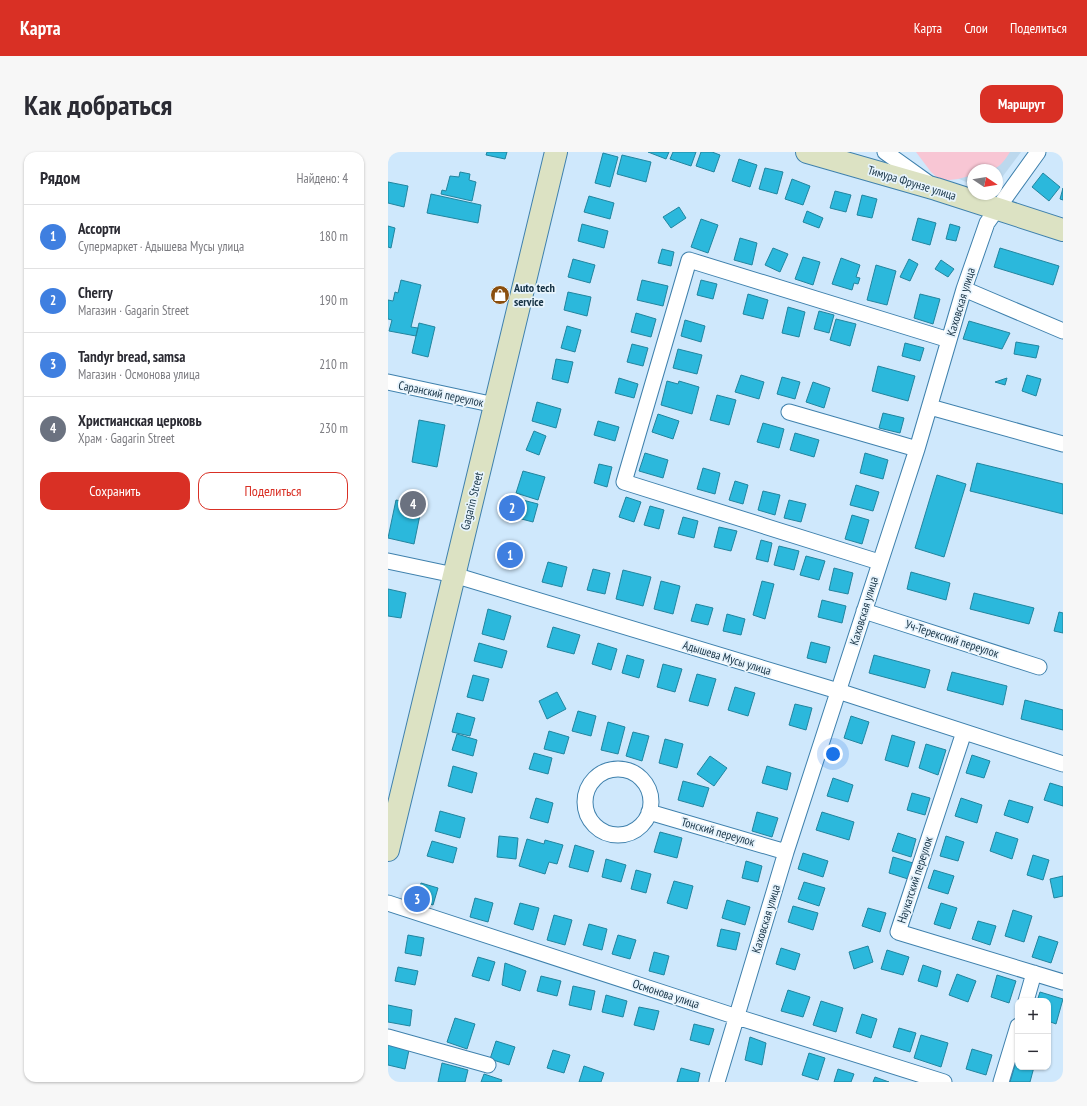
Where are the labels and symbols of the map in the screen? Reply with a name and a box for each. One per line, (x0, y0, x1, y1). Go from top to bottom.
street label: Тимура Фрунзе улица (866, 162, 958, 203)
north arrow (967, 164, 1003, 200)
street label: Каховская улица (943, 266, 978, 338)
place label: Auto tech service (513, 280, 555, 309)
shop icon: Auto tech service (489, 284, 511, 306)
street label: Саранский переулок (397, 377, 485, 410)
street label: Gagarin Street (457, 470, 486, 531)
pin: 4 (400, 489, 426, 519)
pin: 2 (499, 493, 525, 523)
pin: 1 (497, 540, 523, 570)
street label: Каховская улица (846, 575, 881, 647)
street label: Уч-Терекский переулок (904, 616, 1001, 661)
street label: Адышева Мусы улица (681, 637, 773, 678)
your location (823, 744, 843, 764)
street label: Тонский переулок (680, 814, 757, 849)
street label: Наукатский переулок (893, 834, 936, 925)
street label: Каховская улица (748, 883, 783, 955)
pin: 3 (404, 884, 430, 914)
street label: Осмонова улица (631, 976, 702, 1011)

